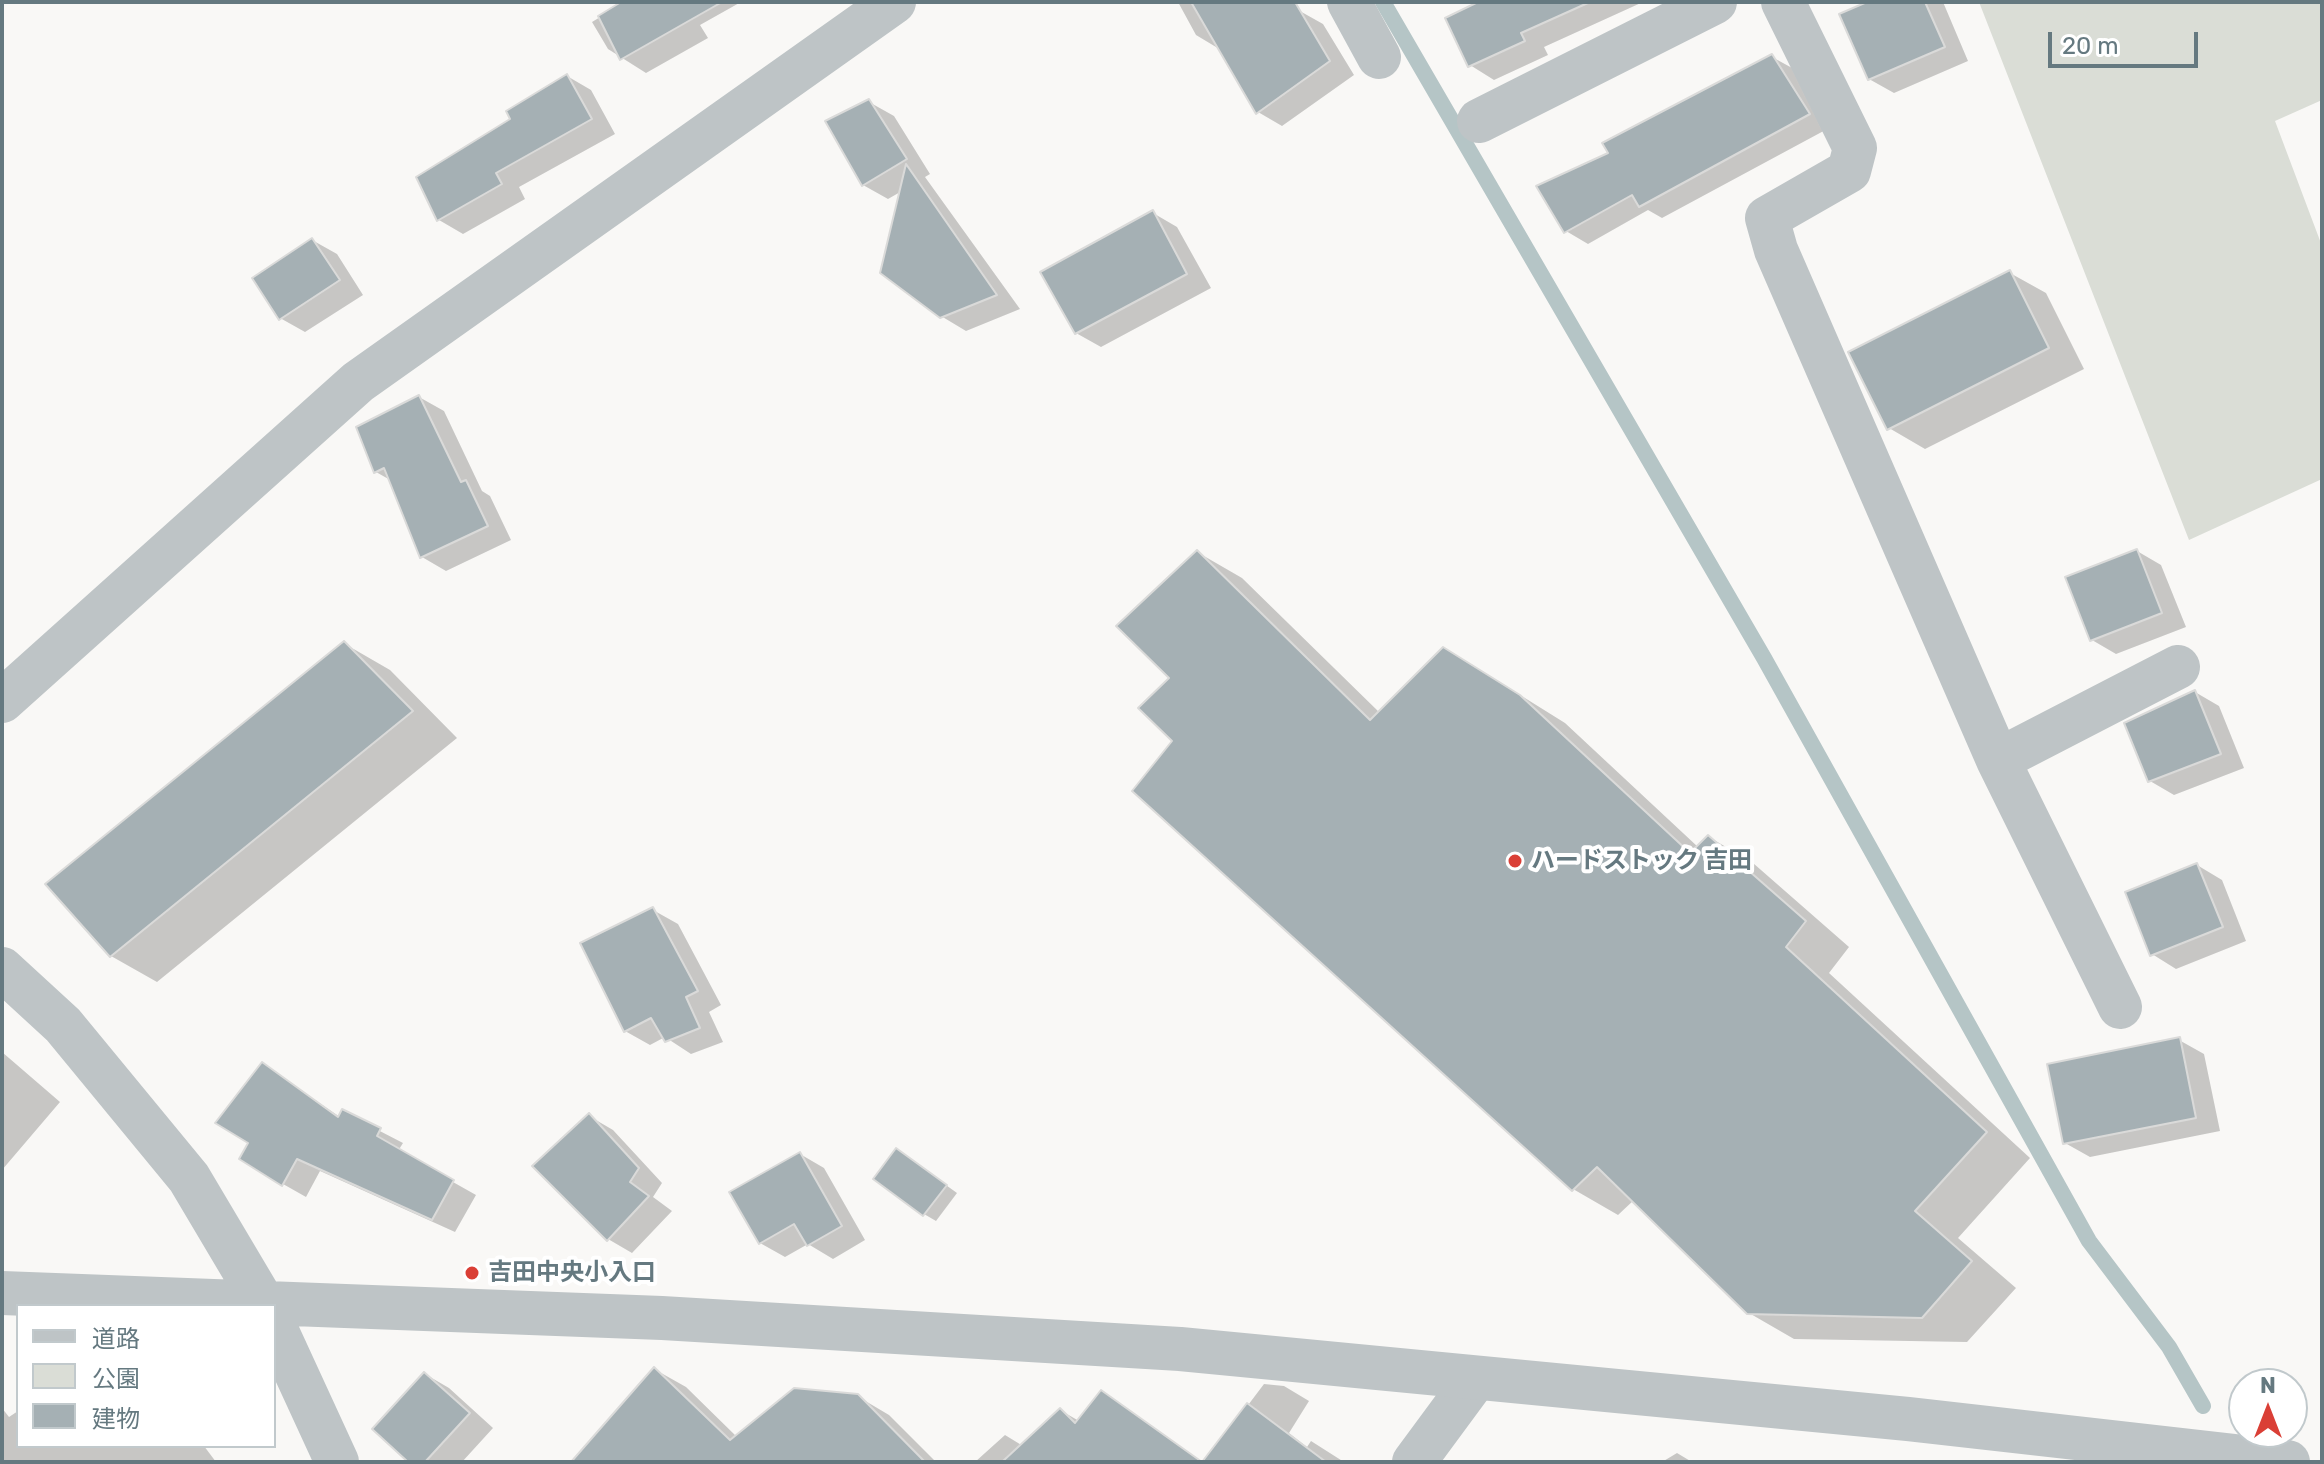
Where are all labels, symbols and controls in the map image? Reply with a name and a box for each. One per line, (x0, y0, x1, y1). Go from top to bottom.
scale bar (2052, 16, 2202, 66)
text: 20 m (2062, 32, 2119, 60)
place label: ハードストック 吉田 (1531, 847, 1752, 875)
marker: ハードストック 吉田 (1506, 852, 1524, 870)
place label: 吉田中央小入口 (488, 1259, 656, 1287)
marker: 吉田中央小入口 (463, 1264, 481, 1282)
legend (16, 1304, 276, 1448)
text: 道路 (92, 1325, 140, 1353)
text: 公園 (92, 1365, 140, 1393)
north arrow (2228, 1368, 2308, 1448)
text: N (2260, 1372, 2276, 1399)
text: 建物 (92, 1405, 140, 1433)

